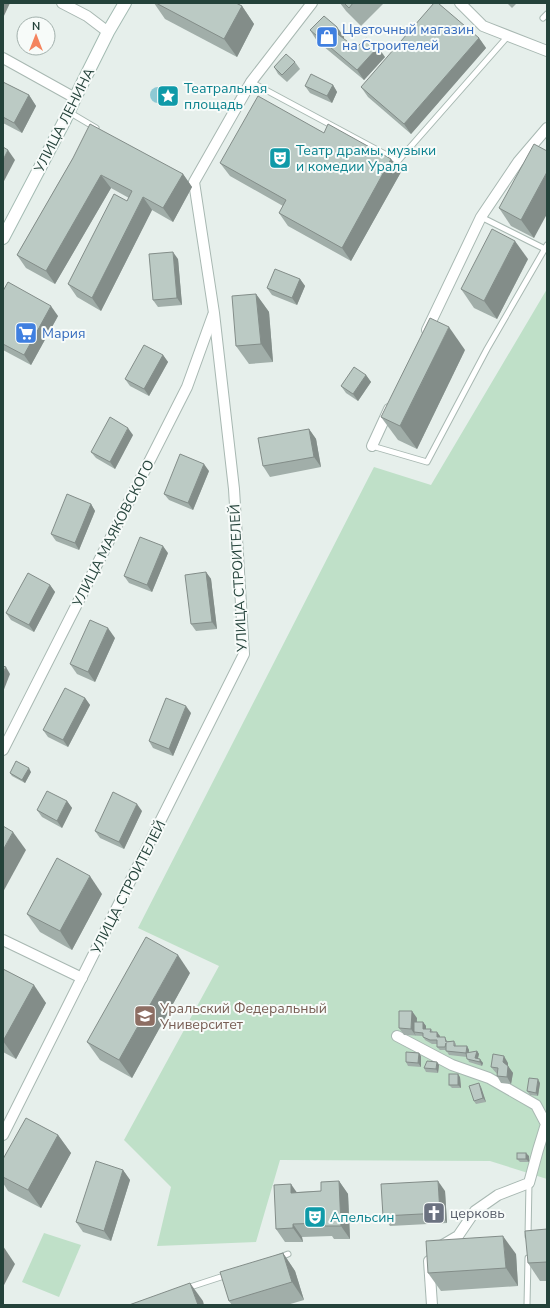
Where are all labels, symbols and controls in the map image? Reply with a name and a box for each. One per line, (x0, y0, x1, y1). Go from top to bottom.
north arrow (16, 16, 56, 56)
text: N (32, 19, 40, 34)
place label: Цветочный магазин на Строителей (342, 20, 474, 55)
shop icon: Цветочный магазин на Строителей (314, 24, 340, 50)
street label: УЛИЦА ЛЕНИНА (29, 65, 99, 177)
place label: Театральная площадь (184, 79, 267, 114)
place icon: Театральная площадь (155, 83, 181, 109)
place label: Театр драмы, музыки и комедии Урала (296, 141, 436, 176)
theatre icon: Театр драмы, музыки и комедии Урала (267, 145, 293, 171)
supermarket icon: Мария (13, 320, 39, 346)
place label: Мария (42, 324, 86, 343)
street label: УЛИЦА МАЯКОВСКОГО (68, 457, 159, 611)
street label: УЛИЦА СТРОИТЕЛЕЙ (225, 504, 252, 653)
street label: УЛИЦА СТРОИТЕЛЕЙ (86, 817, 170, 958)
place label: Уральский Федеральный Университет (159, 999, 327, 1034)
school or university icon: Уральский Федеральный Университет (132, 1003, 158, 1029)
church icon: церковь (421, 1200, 447, 1226)
theatre icon: Апельсин (302, 1204, 328, 1230)
place label: церковь (450, 1204, 505, 1223)
place label: Апельсин (330, 1208, 395, 1227)

